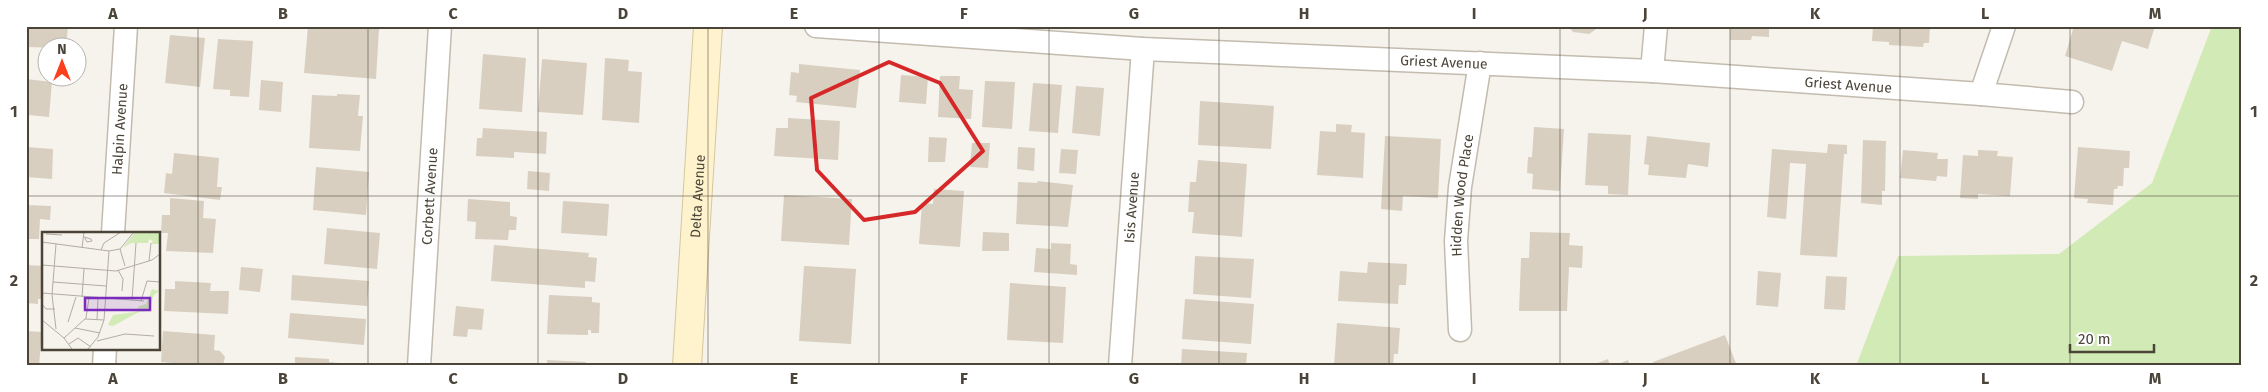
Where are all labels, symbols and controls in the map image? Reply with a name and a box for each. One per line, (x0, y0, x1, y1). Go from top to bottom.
text: A (107, 4, 118, 23)
text: B (278, 4, 288, 23)
text: C (448, 4, 458, 23)
text: D (618, 4, 628, 23)
text: E (790, 4, 798, 23)
text: F (960, 4, 968, 23)
text: G (1129, 4, 1139, 23)
text: H (1299, 4, 1309, 23)
text: I (1472, 4, 1476, 23)
text: J (1641, 4, 1648, 23)
text: K (1810, 4, 1821, 23)
text: L (1981, 4, 1989, 23)
text: M (2149, 4, 2162, 23)
north arrow (38, 38, 88, 88)
text: N (57, 41, 67, 58)
street label: Griest Avenue (1400, 52, 1488, 73)
street label: Griest Avenue (1804, 74, 1893, 97)
street label: Halpin Avenue (109, 83, 131, 176)
text: 1 (10, 102, 18, 121)
text: 1 (2250, 102, 2258, 121)
street label: Hidden Wood Place (1448, 133, 1477, 257)
street label: Corbett Avenue (418, 147, 441, 246)
street label: Delta Avenue (687, 154, 709, 239)
street label: Isis Avenue (1121, 171, 1143, 244)
inset map (42, 232, 160, 350)
text: 2 (10, 271, 18, 290)
text: 2 (2250, 271, 2258, 290)
scale bar (2070, 322, 2154, 354)
text: 20 m (2078, 330, 2111, 348)
text: A (107, 369, 118, 388)
text: B (278, 369, 288, 388)
text: C (448, 369, 458, 388)
text: D (618, 369, 628, 388)
text: E (790, 369, 798, 388)
text: F (960, 369, 968, 388)
text: G (1129, 369, 1139, 388)
text: H (1299, 369, 1309, 388)
text: I (1472, 369, 1476, 388)
text: J (1641, 369, 1648, 388)
text: K (1810, 369, 1821, 388)
text: L (1981, 369, 1989, 388)
text: M (2149, 369, 2162, 388)

